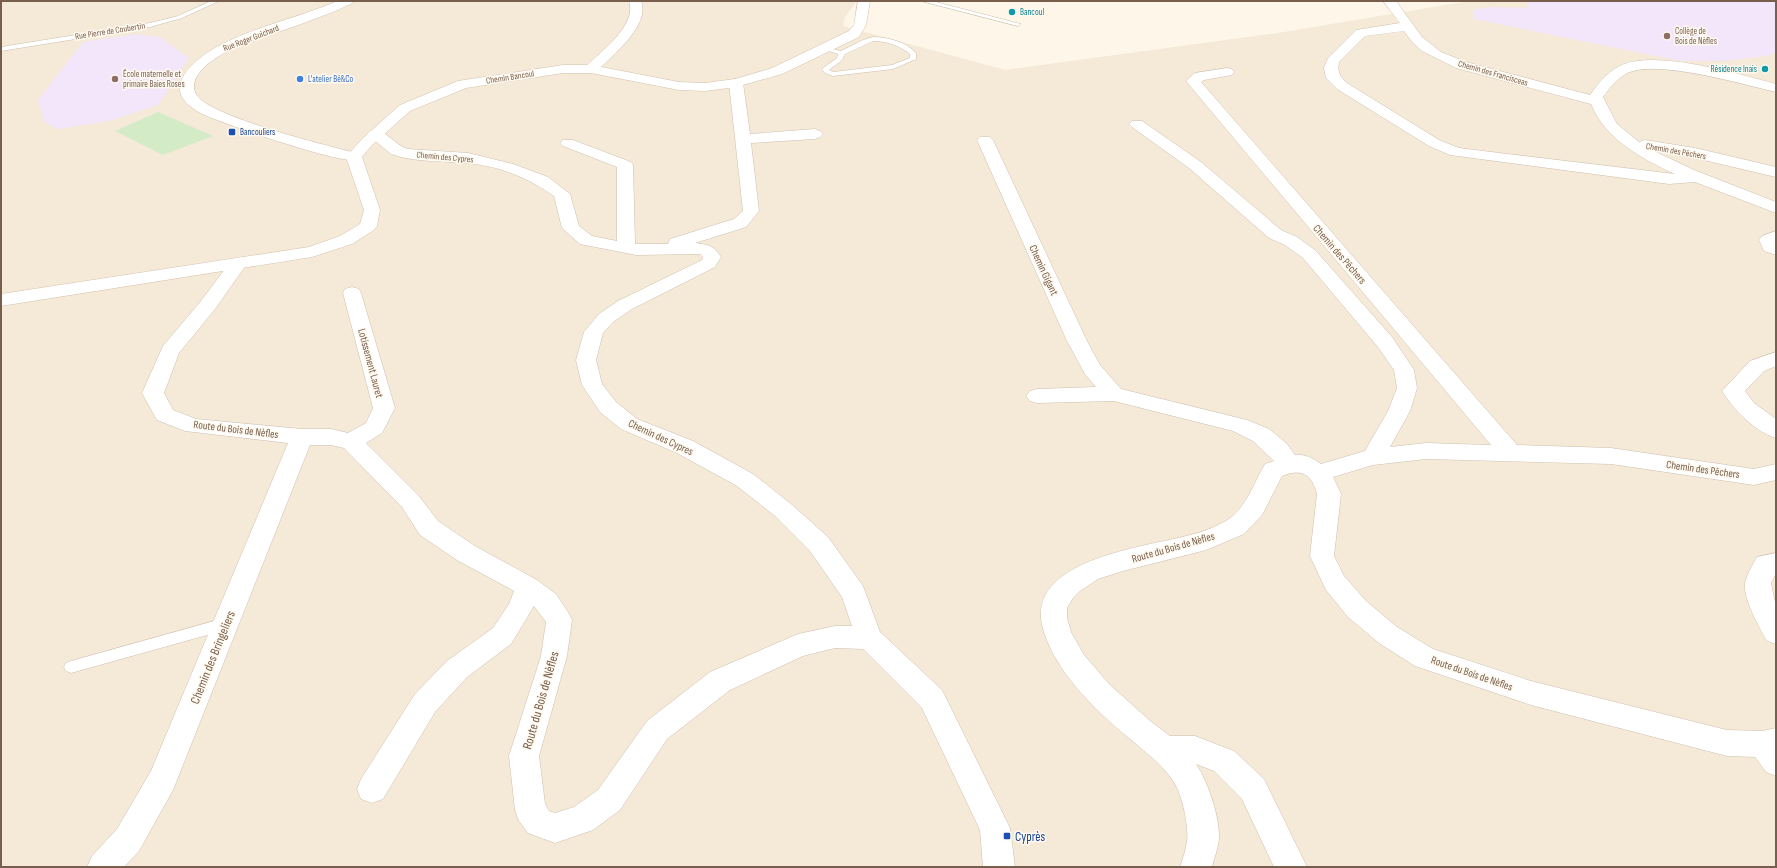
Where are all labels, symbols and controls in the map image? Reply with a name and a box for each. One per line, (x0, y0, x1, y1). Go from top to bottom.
marker: Bancoul (1007, 7, 1017, 17)
place label: Bancoul (1020, 7, 1044, 18)
street label: Rue Pierre de Coubertin (74, 20, 146, 42)
street label: Rue Roger Guichard (222, 23, 281, 54)
place label: Collège de Bois de Nèfles (1675, 26, 1717, 47)
marker: Collège de Bois de Nèfles (1662, 31, 1672, 41)
street label: Chemin des Francisceas (1457, 58, 1529, 89)
place label: Résidence Inais (1711, 64, 1757, 75)
marker: Résidence Inais (1760, 64, 1770, 74)
place label: École maternelle et primaire Baies Roses (123, 68, 185, 90)
street label: Chemin Bancoul (485, 68, 535, 87)
marker: École maternelle et primaire Baies Roses (110, 74, 120, 84)
marker: L'atelier Bê&Co (295, 74, 305, 84)
place label: L'atelier Bê&Co (308, 74, 354, 85)
marker: Bancouliers (227, 127, 237, 137)
place label: Bancouliers (240, 127, 275, 138)
street label: Chemin des Pêchers (1645, 141, 1707, 162)
street label: Chemin des Cypres (416, 150, 474, 165)
street label: Chemin des Pêchers (1310, 222, 1369, 287)
street label: Chemin Gigant (1026, 243, 1061, 298)
street label: Lotissement Lauret (355, 327, 386, 400)
street label: Chemin des Cypres (626, 417, 695, 458)
street label: Route du Bois de Nèfles (193, 418, 279, 441)
street label: Chemin des Pêchers (1665, 458, 1741, 481)
street label: Route du Bois de Nèfles (1130, 529, 1216, 566)
street label: Chemin des Bringeliers (187, 608, 239, 706)
street label: Route du Bois de Nèfles (519, 649, 563, 751)
street label: Route du Bois de Nèfles (1429, 653, 1514, 694)
place label: Cyprès (1015, 829, 1045, 845)
marker: Cyprès (1002, 831, 1012, 841)

